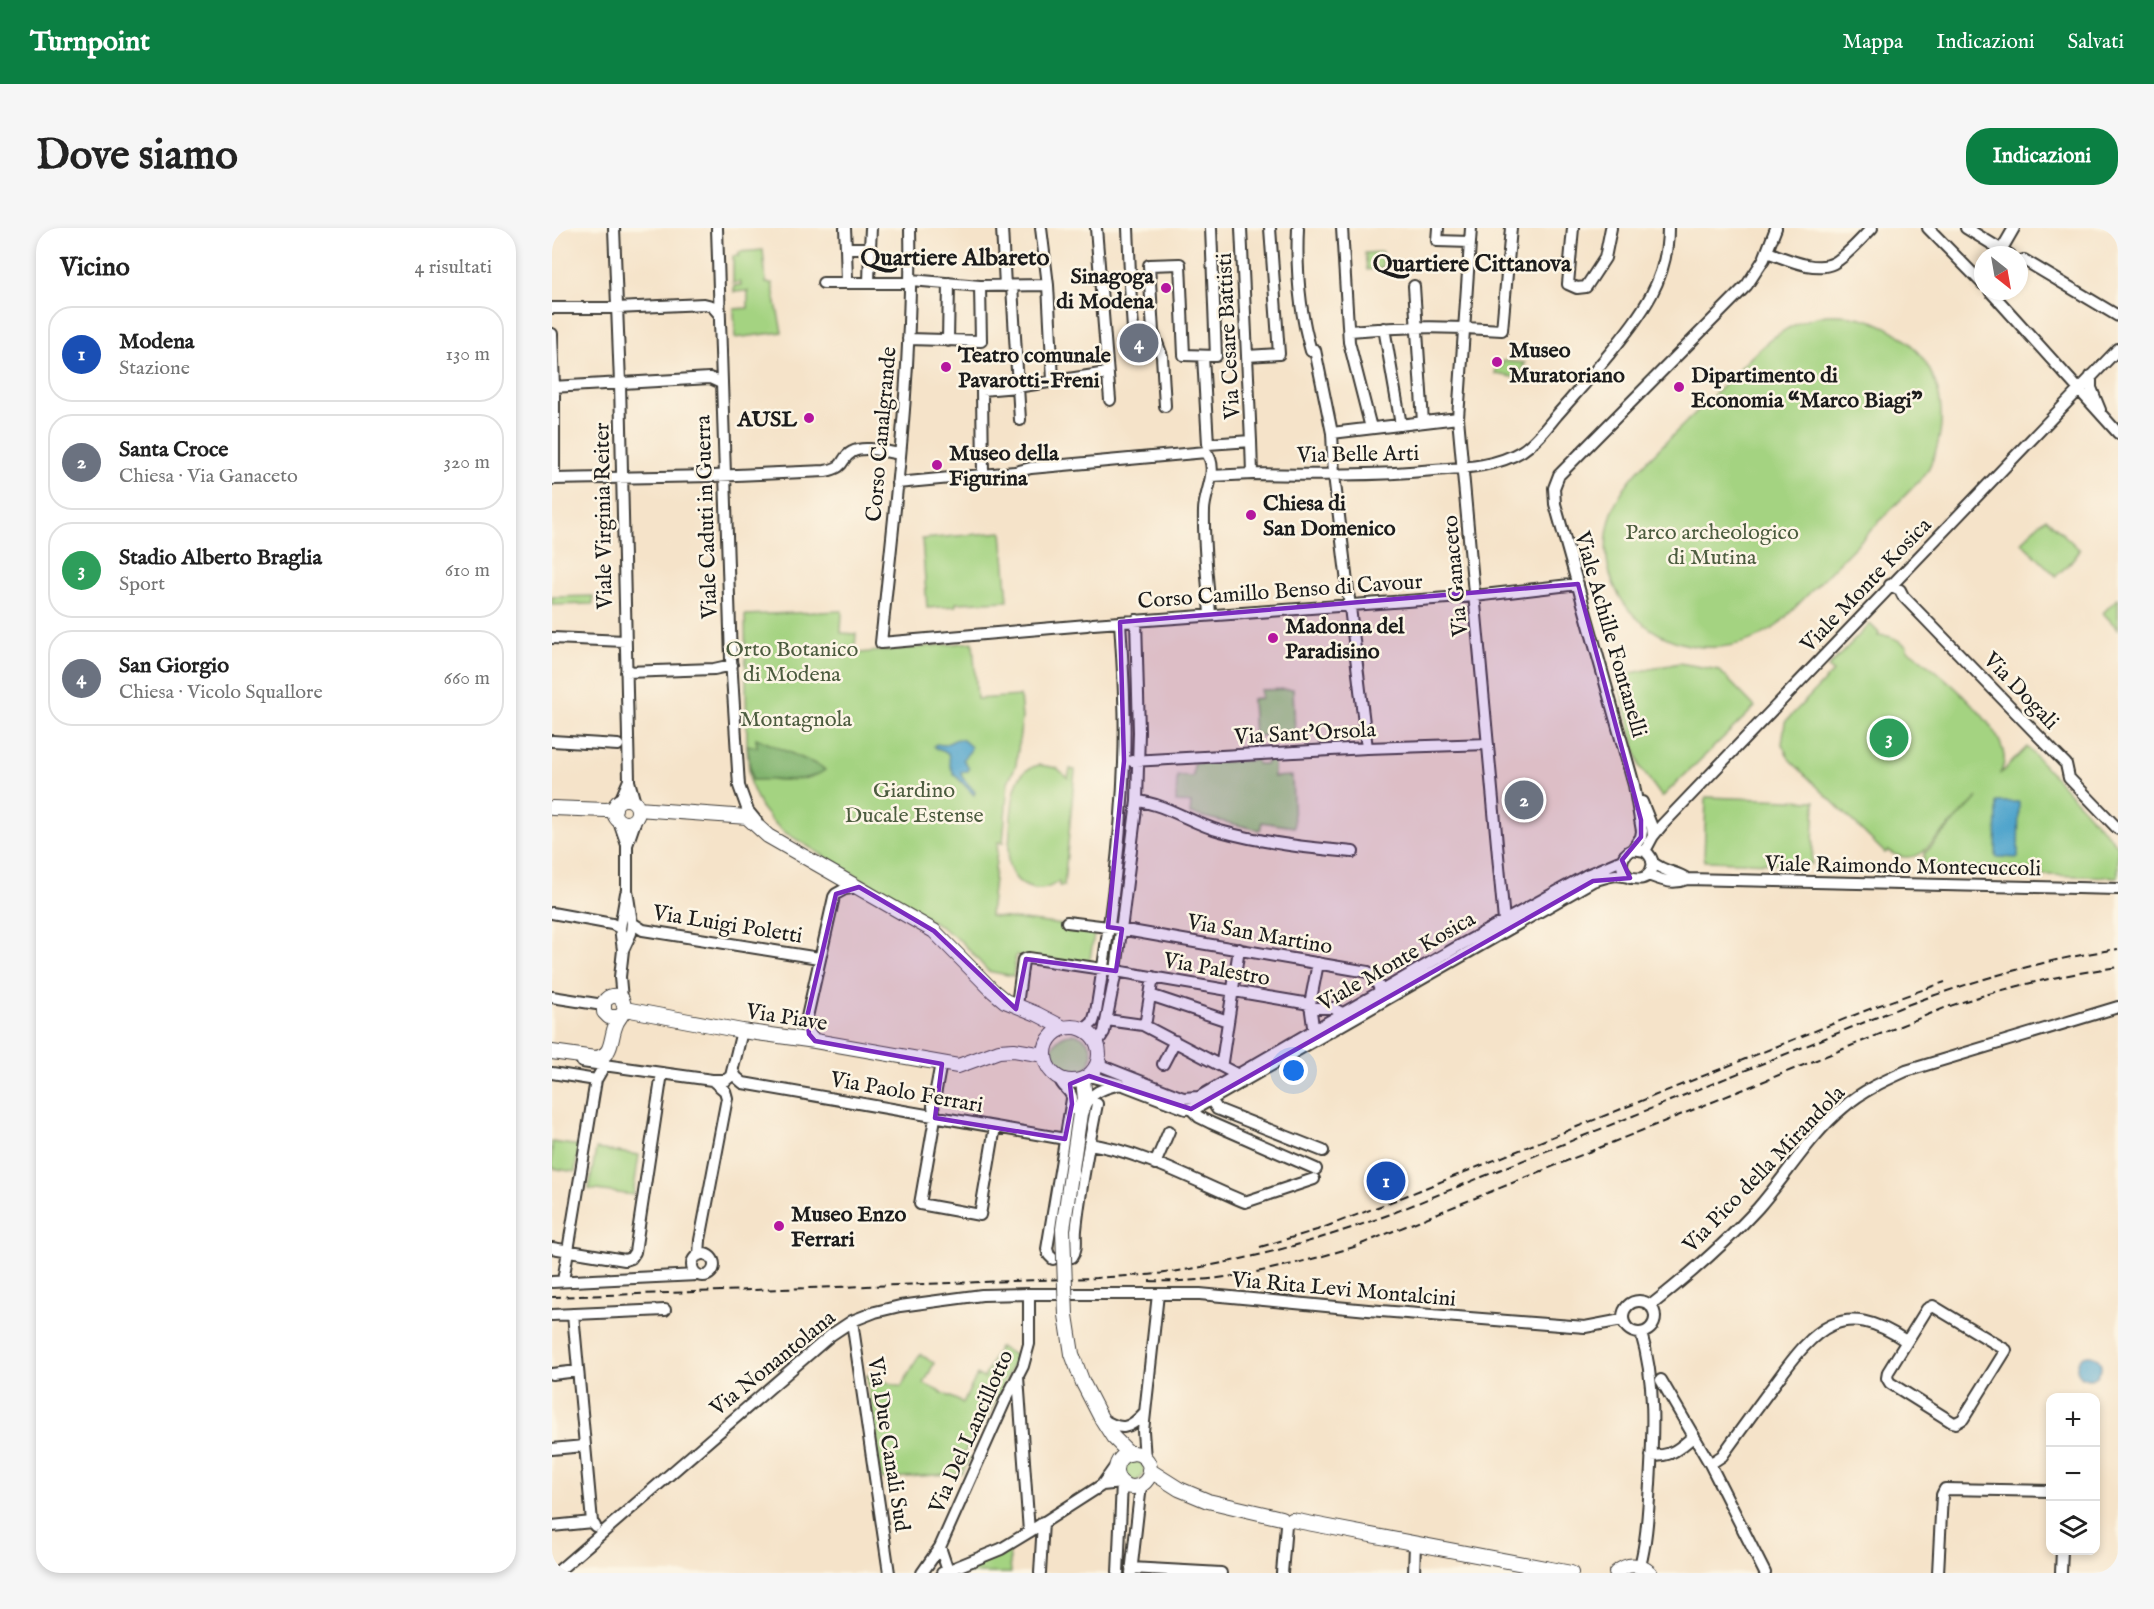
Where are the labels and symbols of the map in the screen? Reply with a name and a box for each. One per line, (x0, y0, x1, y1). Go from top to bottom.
district label: Quartiere Albareto (861, 243, 1049, 274)
north arrow (1974, 246, 2028, 300)
district label: Quartiere Cittanova (1373, 249, 1572, 280)
street label: Via Cesare Battisti (1211, 252, 1247, 421)
place label: Sinagoga di Modena (1056, 263, 1154, 316)
marker: Sinagoga di Modena (1159, 281, 1173, 295)
pin: 4 (1120, 320, 1158, 366)
place label: Museo Muratoriano (1509, 337, 1625, 390)
place label: Teatro comunale Pavarotti-Freni (957, 342, 1111, 395)
street label: Corso Canalgrande (860, 346, 904, 523)
marker: Museo Muratoriano (1490, 355, 1504, 369)
marker: Teatro comunale Pavarotti-Freni (939, 360, 953, 374)
place label: Dipartimento di Economia “Marco Biagi” (1691, 362, 1923, 415)
marker: Dipartimento di Economia “Marco Biagi” (1672, 380, 1686, 394)
place label: AUSL (737, 406, 798, 434)
marker: AUSL (802, 411, 816, 425)
street label: Viale Caduti in Guerra (689, 414, 725, 620)
street label: Viale Virginia Reiter (588, 422, 620, 611)
place label: Museo della Figurina (949, 440, 1059, 493)
street label: Via Belle Arti (1296, 440, 1420, 470)
marker: Museo della Figurina (930, 458, 944, 472)
place label: Chiesa di San Domenico (1263, 490, 1396, 543)
marker: Chiesa di San Domenico (1244, 508, 1258, 522)
street label: Viale Monte Kosica (1794, 512, 1938, 660)
street label: Via Ganaceto (1437, 514, 1475, 639)
park label: Parco archeologico di Mutina (1625, 519, 1799, 572)
street label: Viale Achille Fontanelli (1567, 527, 1653, 741)
street label: Corso Camillo Benso di Cavour (1137, 568, 1424, 616)
place label: Madonna del Paradisino (1285, 613, 1405, 666)
marker: Madonna del Paradisino (1266, 631, 1280, 645)
park label: Orto Botanico di Modena (726, 636, 859, 689)
street label: Via Dogali (1976, 646, 2065, 736)
park label: Montagnola (740, 706, 852, 734)
street label: Via Sant'Orsola (1233, 716, 1377, 752)
pin: 3 (1870, 716, 1908, 760)
park label: Giardino Ducale Estense (844, 777, 984, 830)
pin: 2 (1504, 778, 1544, 822)
street label: Viale Raimondo Montecuccoli (1764, 851, 2041, 883)
street label: Via Luigi Poletti (650, 899, 805, 951)
street label: Viale Monte Kosica (1312, 905, 1481, 1019)
street label: Via San Martino (1184, 908, 1335, 962)
street label: Via Palestro (1160, 947, 1272, 993)
street label: Via Piave (743, 998, 829, 1038)
your location (1279, 1056, 1308, 1085)
street label: Via Paolo Ferrari (827, 1066, 985, 1120)
street label: Via Pico della Mirandola (1676, 1079, 1852, 1260)
pin: 1 (1366, 1158, 1406, 1204)
place label: Museo Enzo Ferrari (791, 1201, 906, 1254)
marker: Museo Enzo Ferrari (772, 1219, 786, 1233)
street label: Via Rita Levi Montalcini (1229, 1266, 1457, 1314)
street label: Via Nonantolana (704, 1304, 842, 1423)
street label: Via Del Lancillotto (923, 1346, 1020, 1519)
street label: Via Due Canali Sud (860, 1354, 916, 1534)

